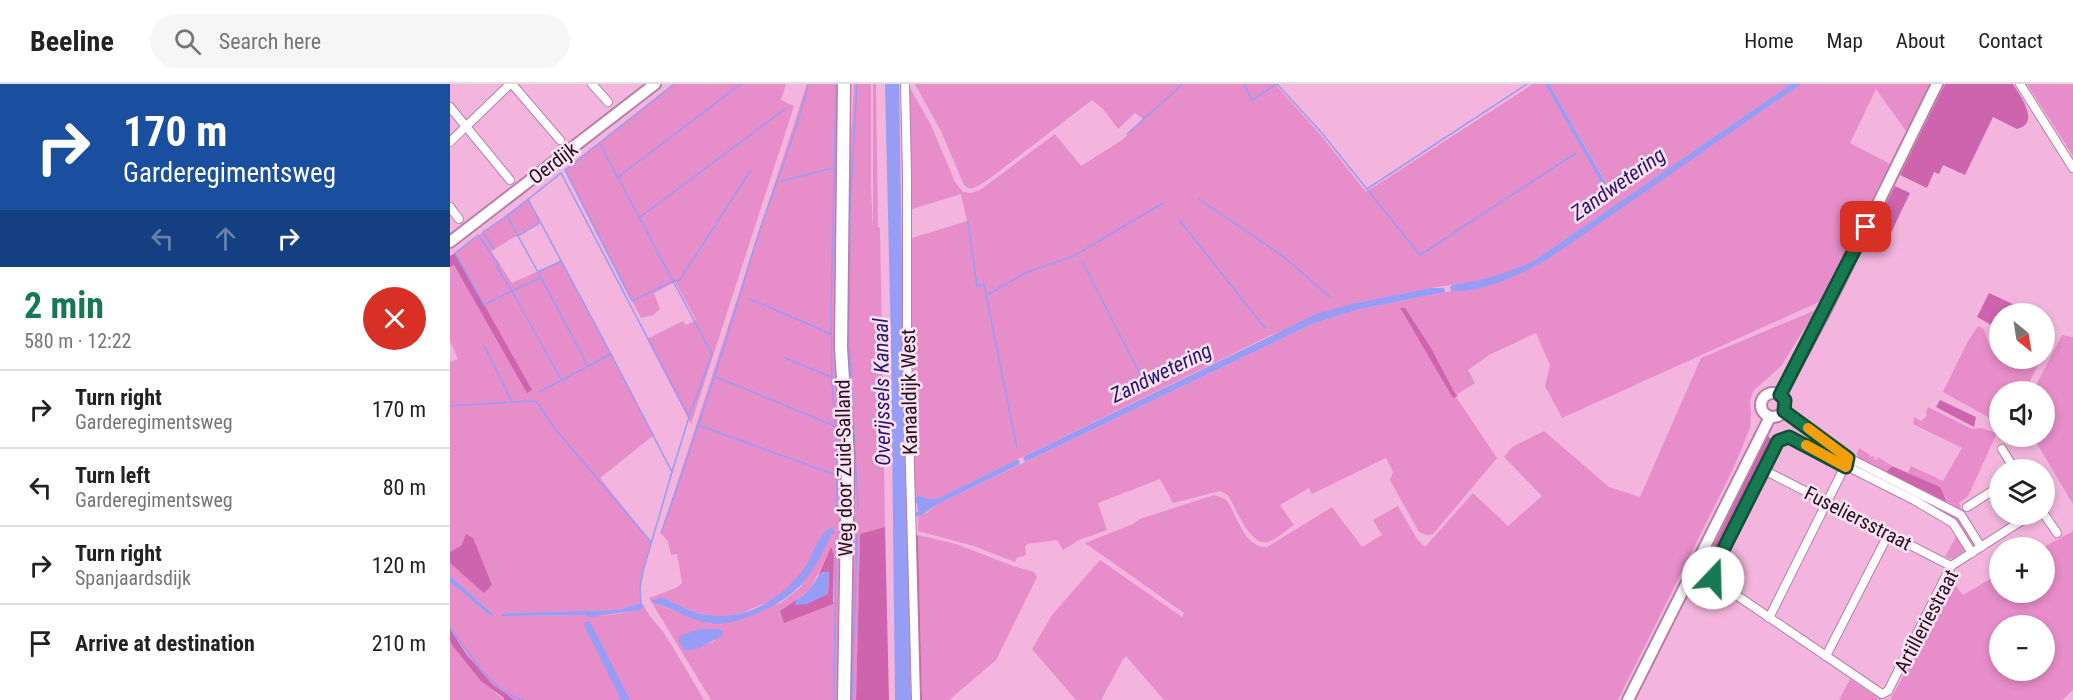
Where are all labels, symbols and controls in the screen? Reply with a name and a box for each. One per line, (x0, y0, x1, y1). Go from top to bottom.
search box (150, 14, 570, 68)
text: Beeline (30, 25, 114, 58)
icon: search (171, 25, 204, 58)
text: Search here (219, 29, 321, 54)
text: Home (1744, 29, 1794, 53)
text: Map (1827, 29, 1863, 53)
text: About (1896, 29, 1945, 53)
text: Contact (1978, 29, 2043, 53)
text: 170 m (123, 107, 228, 156)
icon: right (24, 108, 102, 186)
street label: Oerdijk (524, 137, 582, 189)
water label: Zandwetering (1565, 143, 1670, 226)
text: Garderegimentsweg (123, 157, 336, 189)
pin (1840, 201, 1891, 252)
icon: arrive (1849, 210, 1882, 243)
icon: left (146, 222, 179, 255)
icon: ahead (209, 222, 242, 255)
icon: right (272, 222, 305, 255)
text: 2 min (24, 285, 104, 327)
button: close (363, 287, 426, 350)
north arrow (1989, 303, 2055, 369)
map controls (1989, 303, 2055, 681)
water label: Overijssels Kanaal (869, 318, 895, 466)
text: 580 m · 12:22 (24, 329, 131, 353)
street label: Kanaaldijk West (896, 329, 922, 455)
water label: Zandwetering (1106, 338, 1215, 408)
street label: Weg door Zuid-Salland (830, 379, 858, 557)
button: sound (1989, 381, 2055, 447)
text: Turn right (75, 385, 162, 410)
icon: right (24, 393, 57, 426)
text: 170 m (372, 397, 426, 422)
text: Garderegimentsweg (75, 410, 233, 434)
button: layers (1989, 459, 2055, 525)
text: Turn left (75, 463, 150, 488)
icon: left (24, 471, 57, 504)
text: 80 m (383, 475, 426, 500)
street label: Fuseliersstraat (1800, 481, 1916, 555)
text: Garderegimentsweg (75, 488, 233, 512)
button: + (1989, 537, 2055, 603)
text: Turn right (75, 541, 162, 566)
position arrow (1681, 546, 1745, 610)
icon: right (24, 549, 57, 582)
text: 120 m (372, 553, 426, 578)
street label: Artilleriestraat (1889, 565, 1963, 677)
text: Spanjaardsdijk (75, 566, 191, 590)
button: − (1989, 615, 2055, 681)
icon: arrive (24, 627, 57, 660)
text: Arrive at destination (75, 631, 255, 656)
text: 210 m (372, 631, 426, 656)

